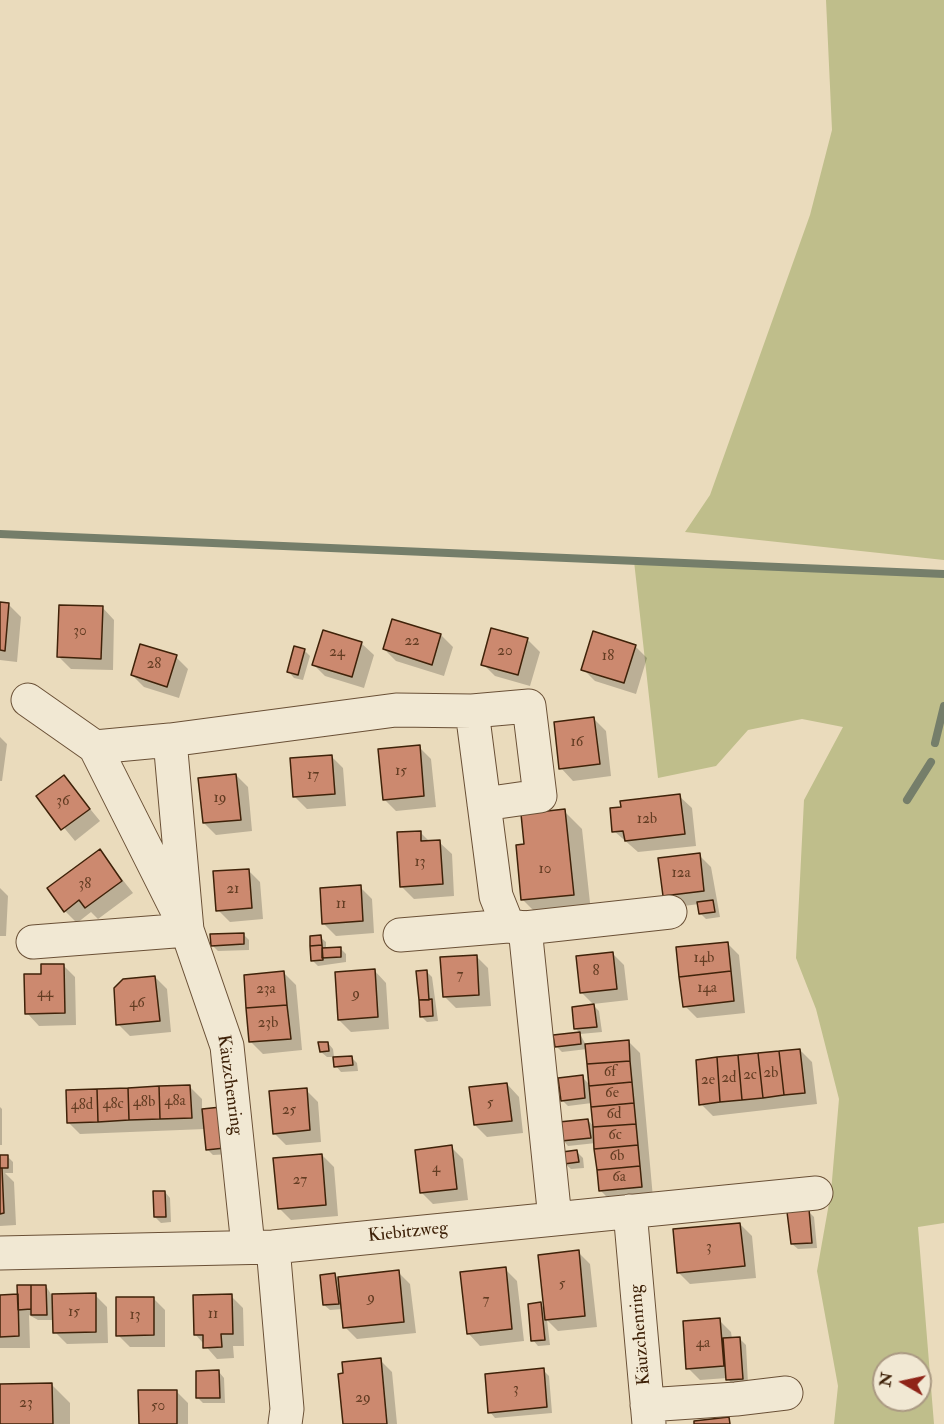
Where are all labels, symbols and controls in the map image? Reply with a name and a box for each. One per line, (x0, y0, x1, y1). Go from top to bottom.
house number: 30 (73, 623, 87, 641)
house number: 22 (404, 633, 420, 651)
house number: 20 (497, 643, 513, 661)
house number: 24 (329, 644, 345, 662)
house number: 18 (602, 648, 614, 666)
house number: 28 (147, 656, 161, 674)
house number: 16 (571, 734, 583, 752)
house number: 15 (395, 763, 407, 781)
house number: 17 (307, 767, 319, 785)
house number: 19 (214, 790, 226, 808)
house number: 36 (56, 793, 70, 811)
house number: 12b (637, 811, 657, 829)
house number: 13 (414, 854, 426, 872)
house number: 10 (539, 861, 551, 879)
house number: 12a (671, 865, 691, 883)
house number: 38 (79, 876, 91, 894)
house number: 21 (227, 881, 239, 899)
house number: 11 (336, 896, 346, 914)
house number: 14b (694, 950, 714, 968)
house number: 8 (592, 963, 600, 981)
house number: 7 (457, 967, 463, 985)
house number: 14a (697, 980, 717, 998)
house number: 23a (256, 981, 276, 999)
house number: 44 (37, 985, 53, 1003)
house number: 9 (352, 986, 360, 1004)
house number: 46 (129, 995, 145, 1013)
house number: 23b (258, 1015, 278, 1033)
street label: Käuzchenring (211, 1033, 247, 1137)
house number: 6f (604, 1064, 616, 1082)
house number: 2b (764, 1065, 778, 1083)
house number: 2c (743, 1067, 757, 1085)
house number: 2d (722, 1070, 736, 1088)
house number: 2e (701, 1072, 715, 1090)
house number: 6e (605, 1085, 619, 1103)
house number: 48a (164, 1093, 186, 1111)
house number: 48b (133, 1094, 155, 1112)
house number: 5 (487, 1095, 493, 1113)
house number: 48c (102, 1096, 124, 1114)
house number: 48d (71, 1097, 93, 1115)
house number: 25 (282, 1102, 296, 1120)
house number: 6d (607, 1106, 621, 1124)
house number: 6c (608, 1127, 622, 1145)
house number: 6b (610, 1148, 624, 1166)
house number: 4 (432, 1160, 440, 1178)
house number: 6a (612, 1169, 626, 1187)
house number: 27 (293, 1172, 307, 1190)
street label: Kiebitzweg (367, 1218, 449, 1248)
house number: 3 (706, 1239, 712, 1257)
house number: 5 (559, 1276, 565, 1294)
street label: Käuzchenring (626, 1284, 656, 1386)
house number: 9 (367, 1290, 375, 1308)
house number: 7 (483, 1292, 489, 1310)
house number: 15 (68, 1304, 80, 1322)
house number: 11 (208, 1306, 218, 1324)
house number: 13 (129, 1307, 141, 1325)
house number: 4a (696, 1335, 710, 1353)
north arrow (872, 1352, 932, 1412)
text: N (875, 1371, 897, 1388)
house number: 3 (513, 1381, 519, 1399)
house number: 29 (355, 1390, 371, 1408)
house number: 23 (19, 1395, 33, 1413)
house number: 50 (151, 1398, 165, 1416)

